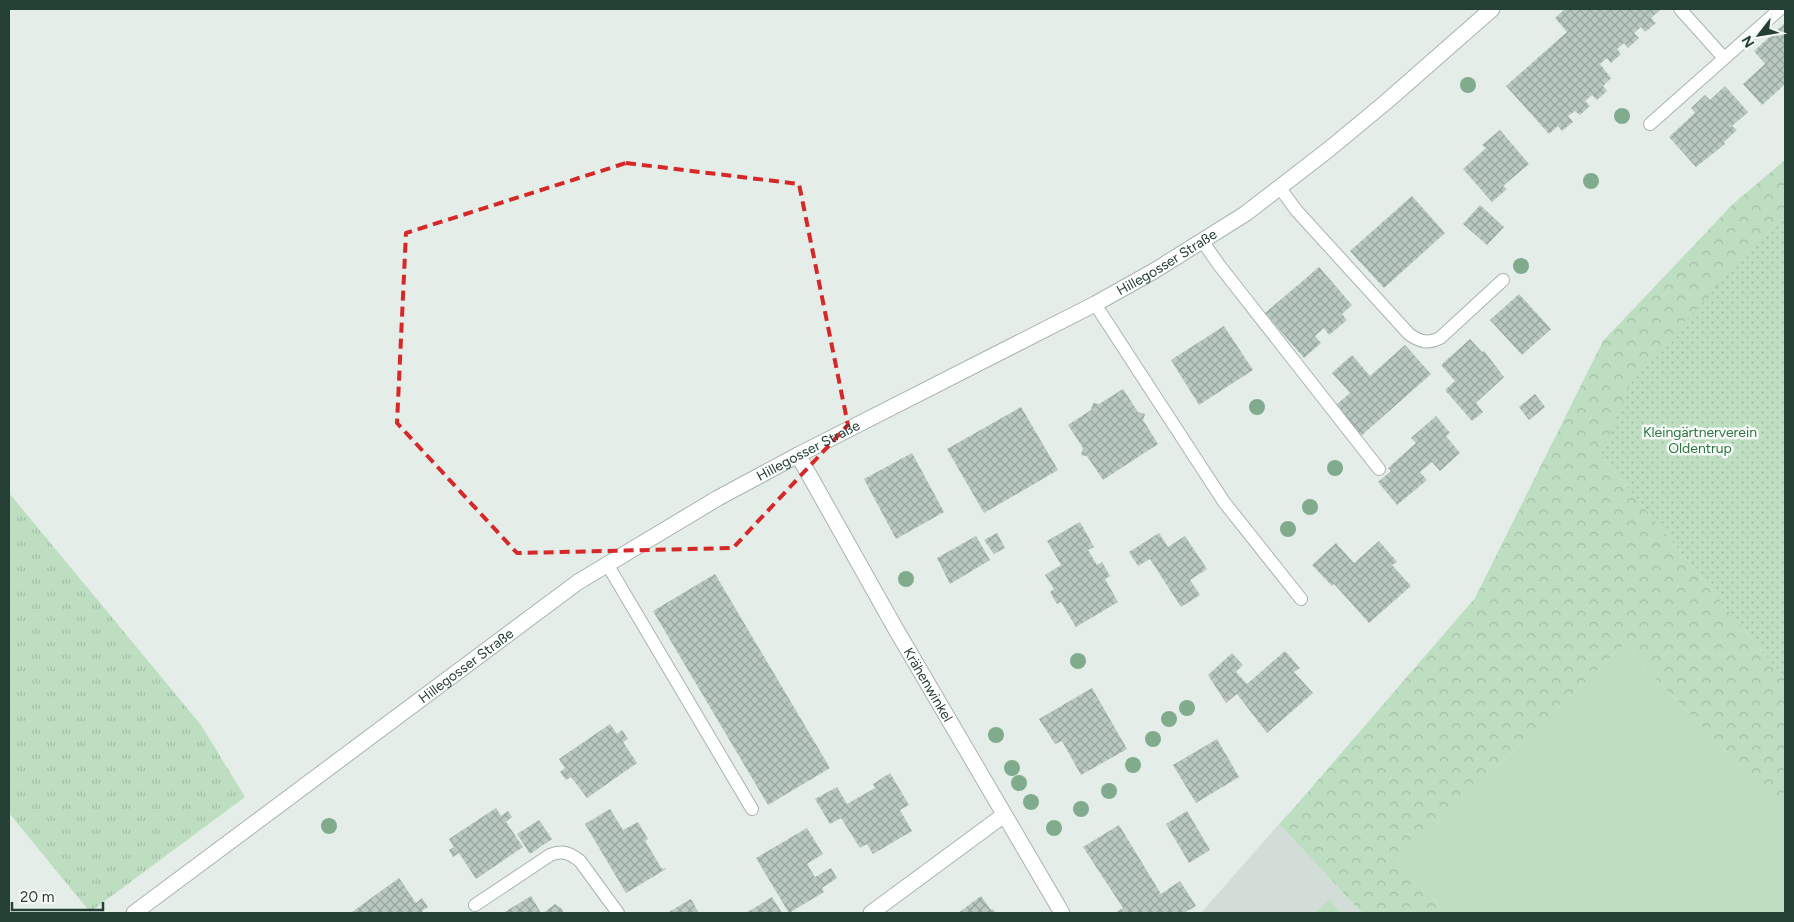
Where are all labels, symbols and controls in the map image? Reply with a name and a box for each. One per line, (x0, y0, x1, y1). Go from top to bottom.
north arrow (1734, 10, 1784, 60)
text: N (1738, 32, 1758, 50)
street label: Hillegosser Straße (1114, 226, 1220, 299)
street label: Hillegosser Straße (754, 417, 863, 485)
park label: Kleingärtnerverein Oldentrup (1643, 424, 1757, 457)
street label: Hillegosser Straße (415, 625, 517, 707)
street label: Krähenwinkel (900, 645, 956, 725)
scale bar (12, 880, 104, 912)
text: 20 m (20, 888, 54, 906)

